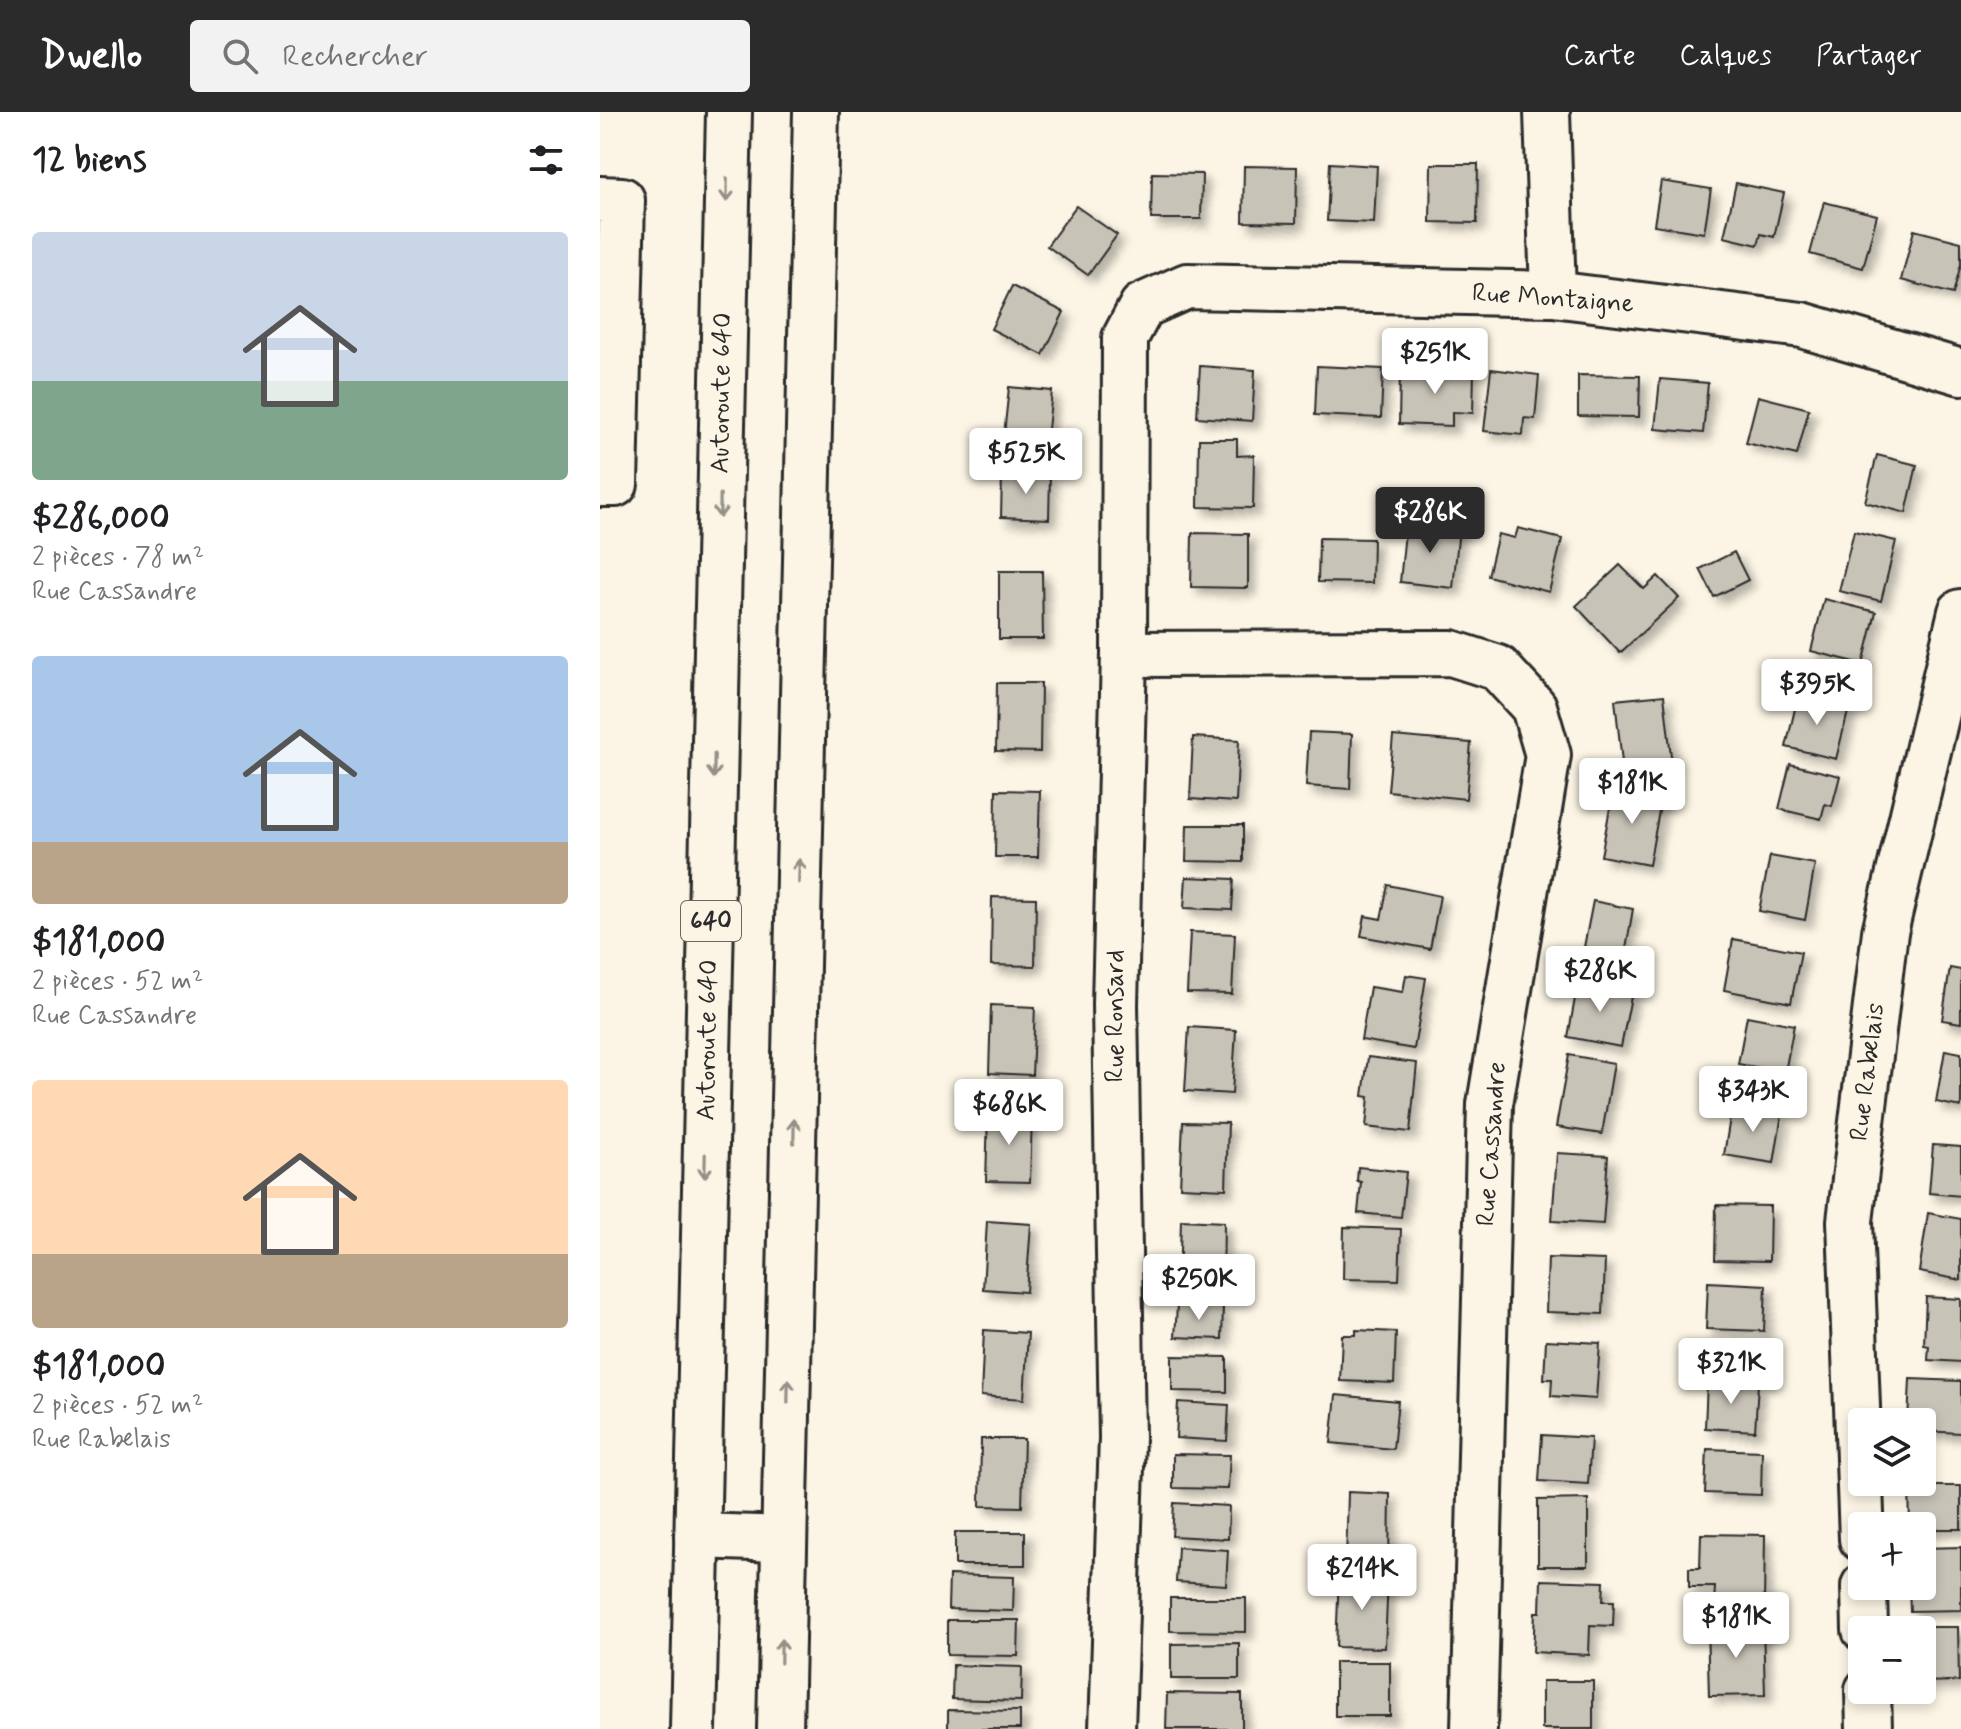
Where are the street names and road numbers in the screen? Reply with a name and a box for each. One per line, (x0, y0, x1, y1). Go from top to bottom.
street label: Rue Montaigne (1471, 276, 1635, 322)
street label: Autoroute 640 (704, 312, 740, 474)
road number: 640 (681, 901, 741, 941)
street label: Rue Ronsard (1099, 950, 1133, 1082)
street label: Autoroute 640 (690, 959, 726, 1121)
street label: Rue Rabelais (1843, 1001, 1893, 1143)
street label: Rue Cassandre (1469, 1061, 1515, 1227)

